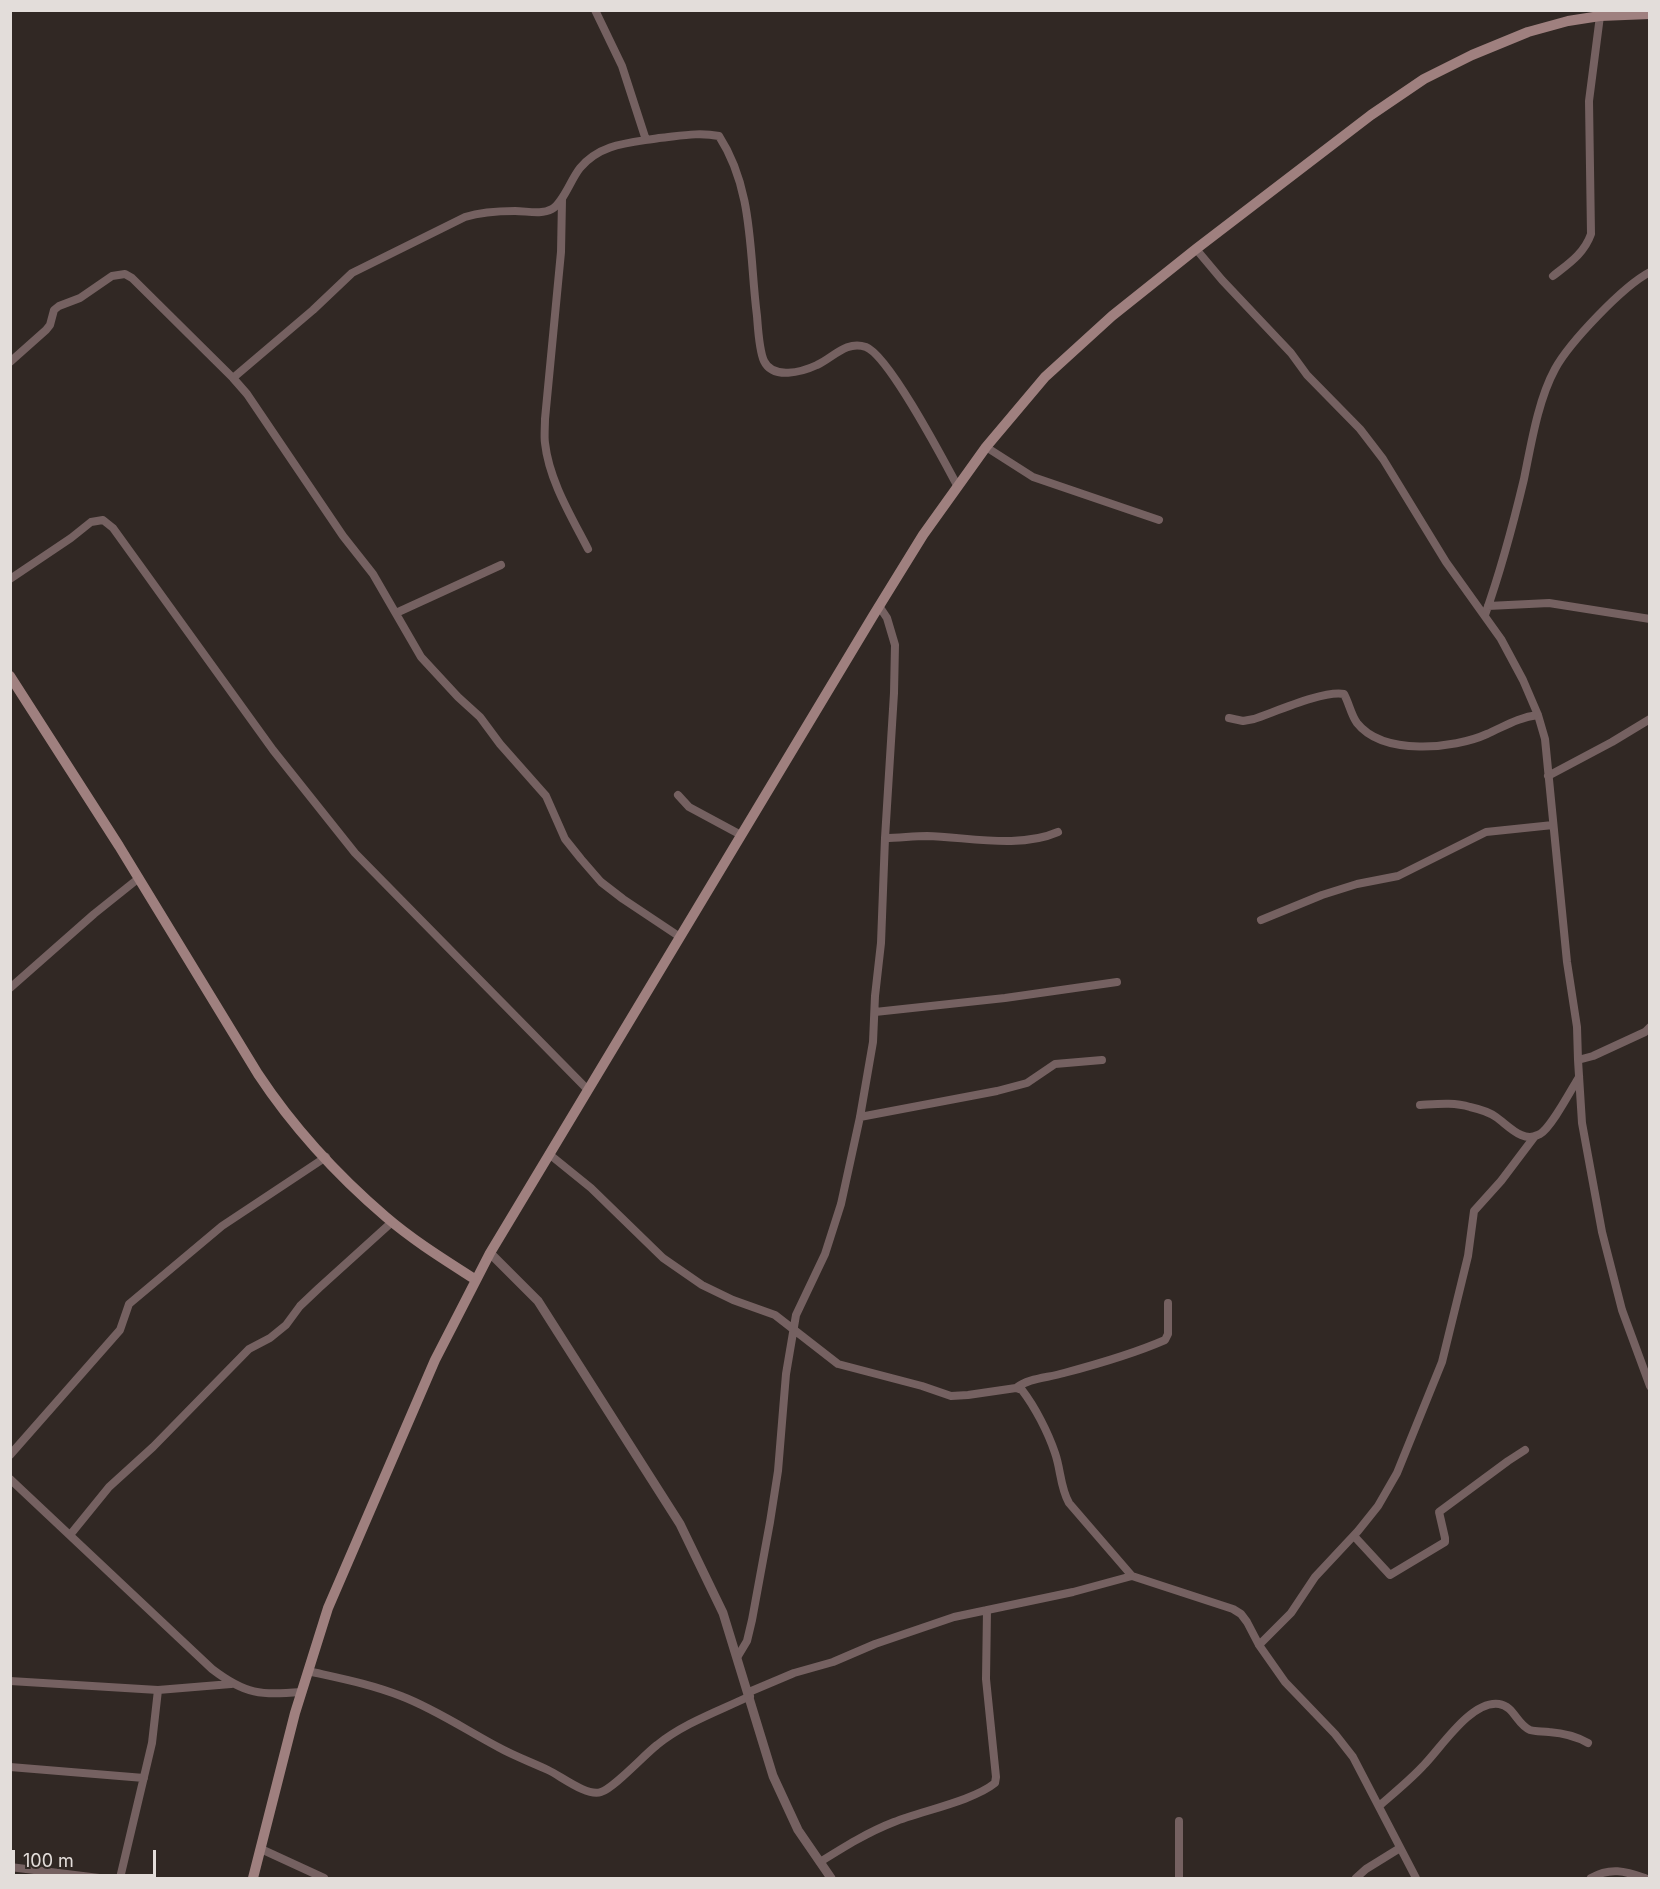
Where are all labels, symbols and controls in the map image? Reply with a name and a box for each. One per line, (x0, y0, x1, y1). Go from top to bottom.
scale bar (15, 1838, 159, 1876)
text: 100 m (23, 1850, 74, 1871)

